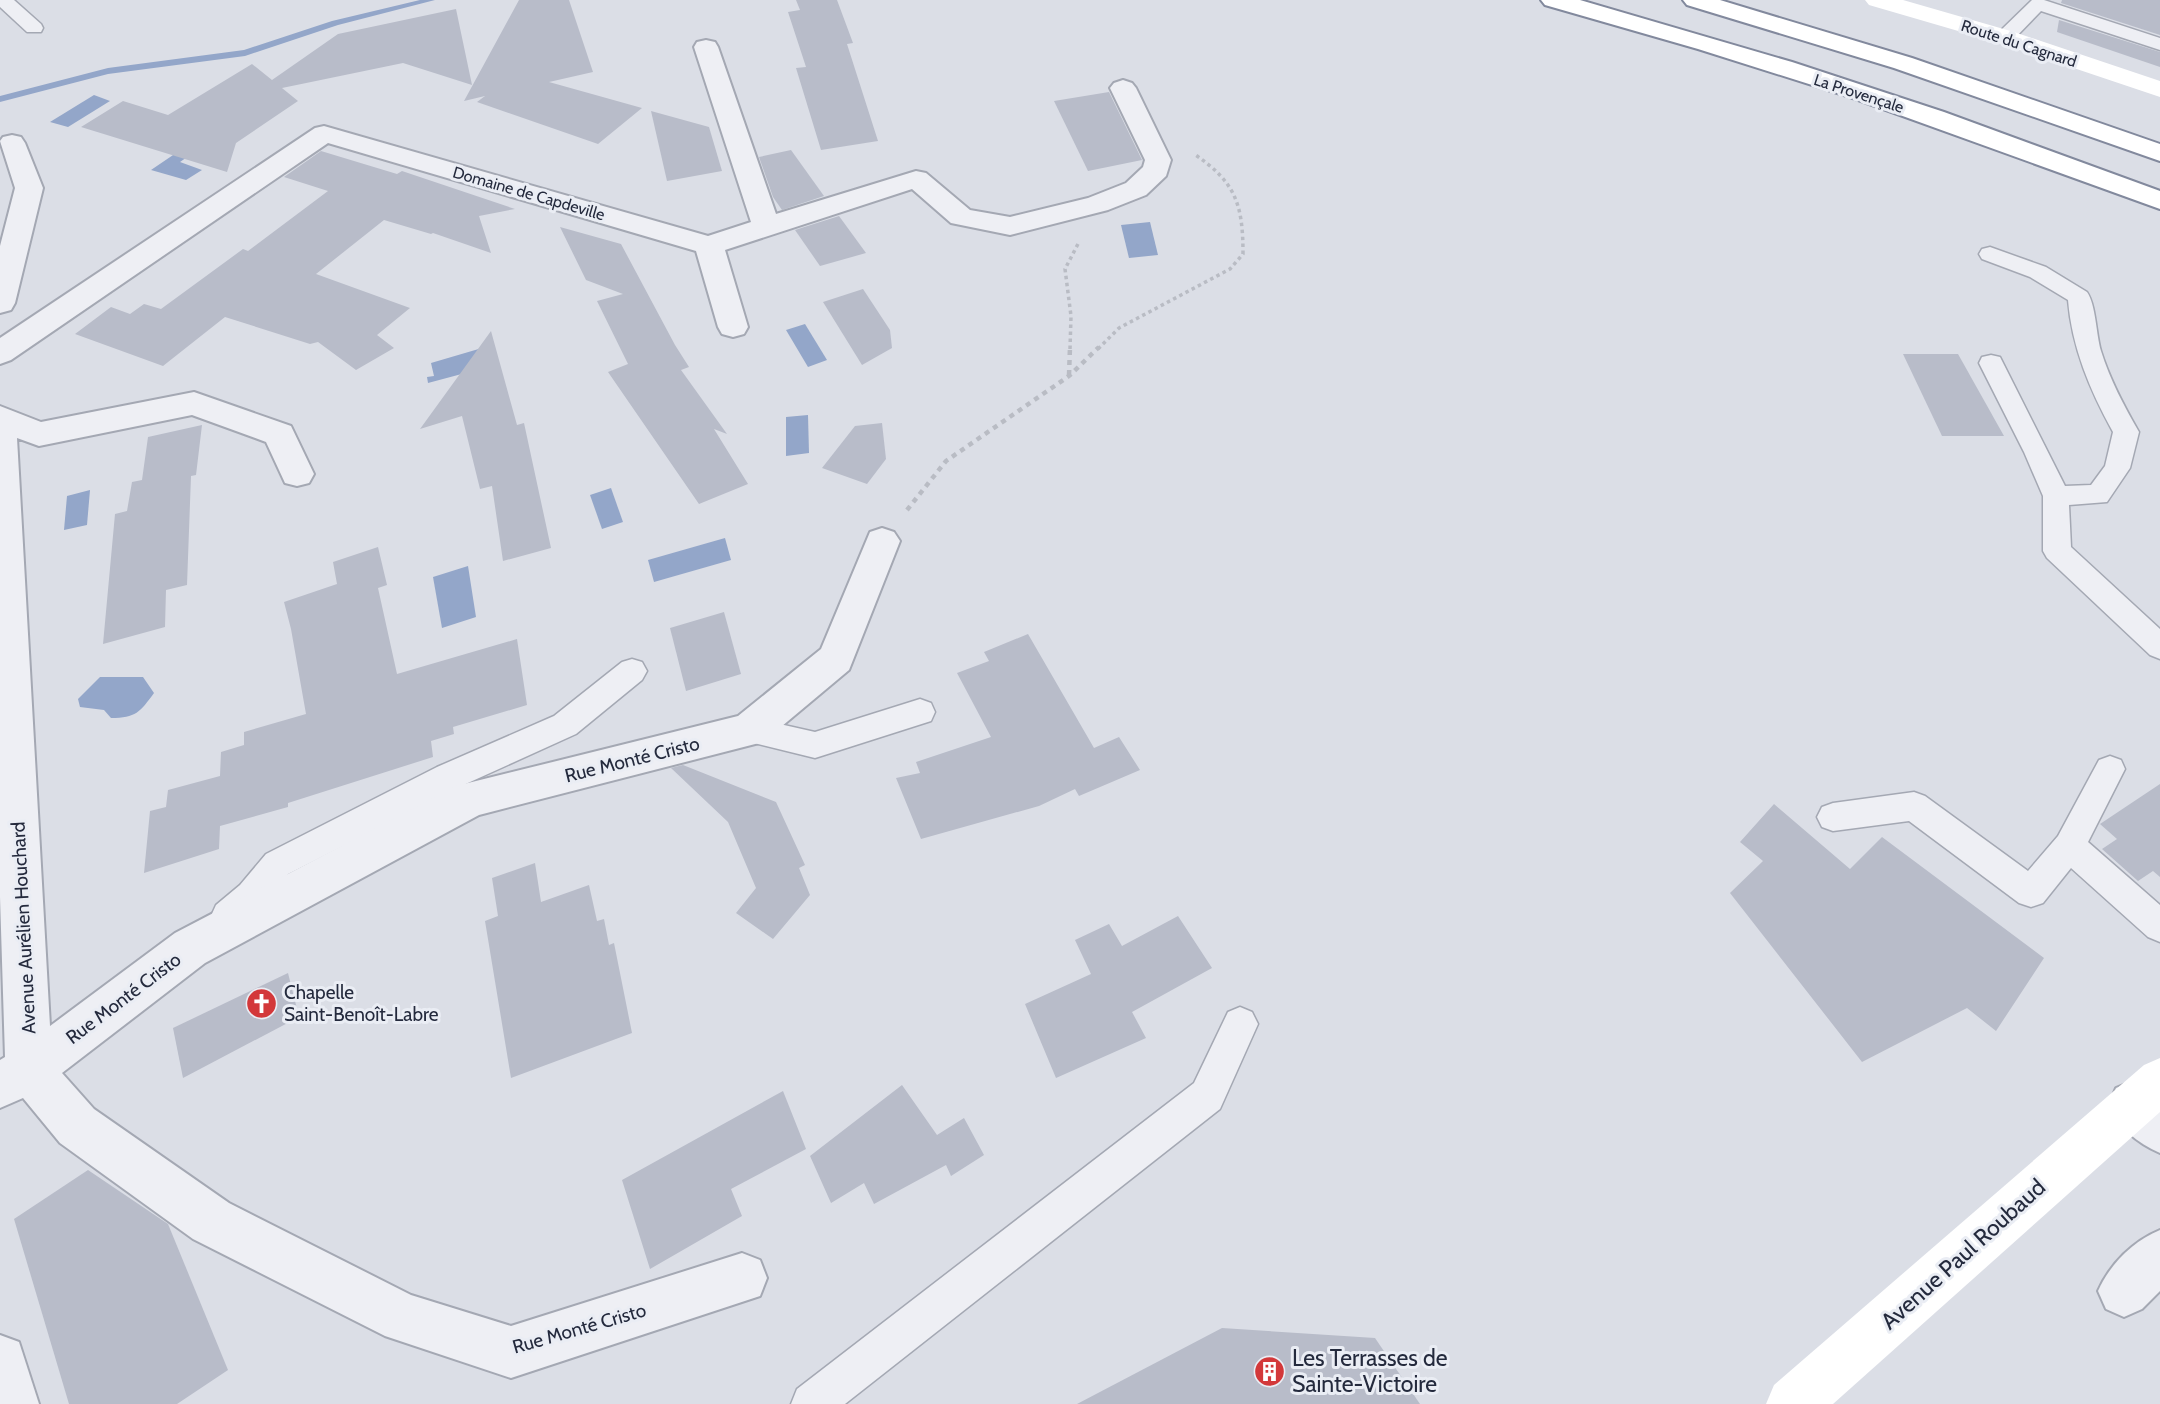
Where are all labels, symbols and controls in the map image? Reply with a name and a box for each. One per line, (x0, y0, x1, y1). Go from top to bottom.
street label: Route du Cagnard (1959, 16, 2079, 71)
street label: La Provençale (1811, 70, 1906, 117)
street label: Domaine de Capdeville (451, 163, 607, 224)
street label: Rue Monté Cristo (562, 732, 702, 787)
street label: Avenue Aurélien Houchard (6, 821, 41, 1035)
street label: Rue Monté Cristo (61, 948, 185, 1049)
place label: Chapelle Saint-Benoît-Labre (284, 981, 439, 1026)
church icon: Chapelle Saint-Benoît-Labre (244, 986, 278, 1020)
street label: Avenue Paul Roubaud (1875, 1173, 2051, 1335)
street label: Rue Monté Cristo (510, 1298, 649, 1359)
place label: Les Terrasses de Sainte-Victoire (1292, 1344, 1448, 1398)
building icon: Les Terrasses de Sainte-Victoire (1252, 1354, 1286, 1388)

